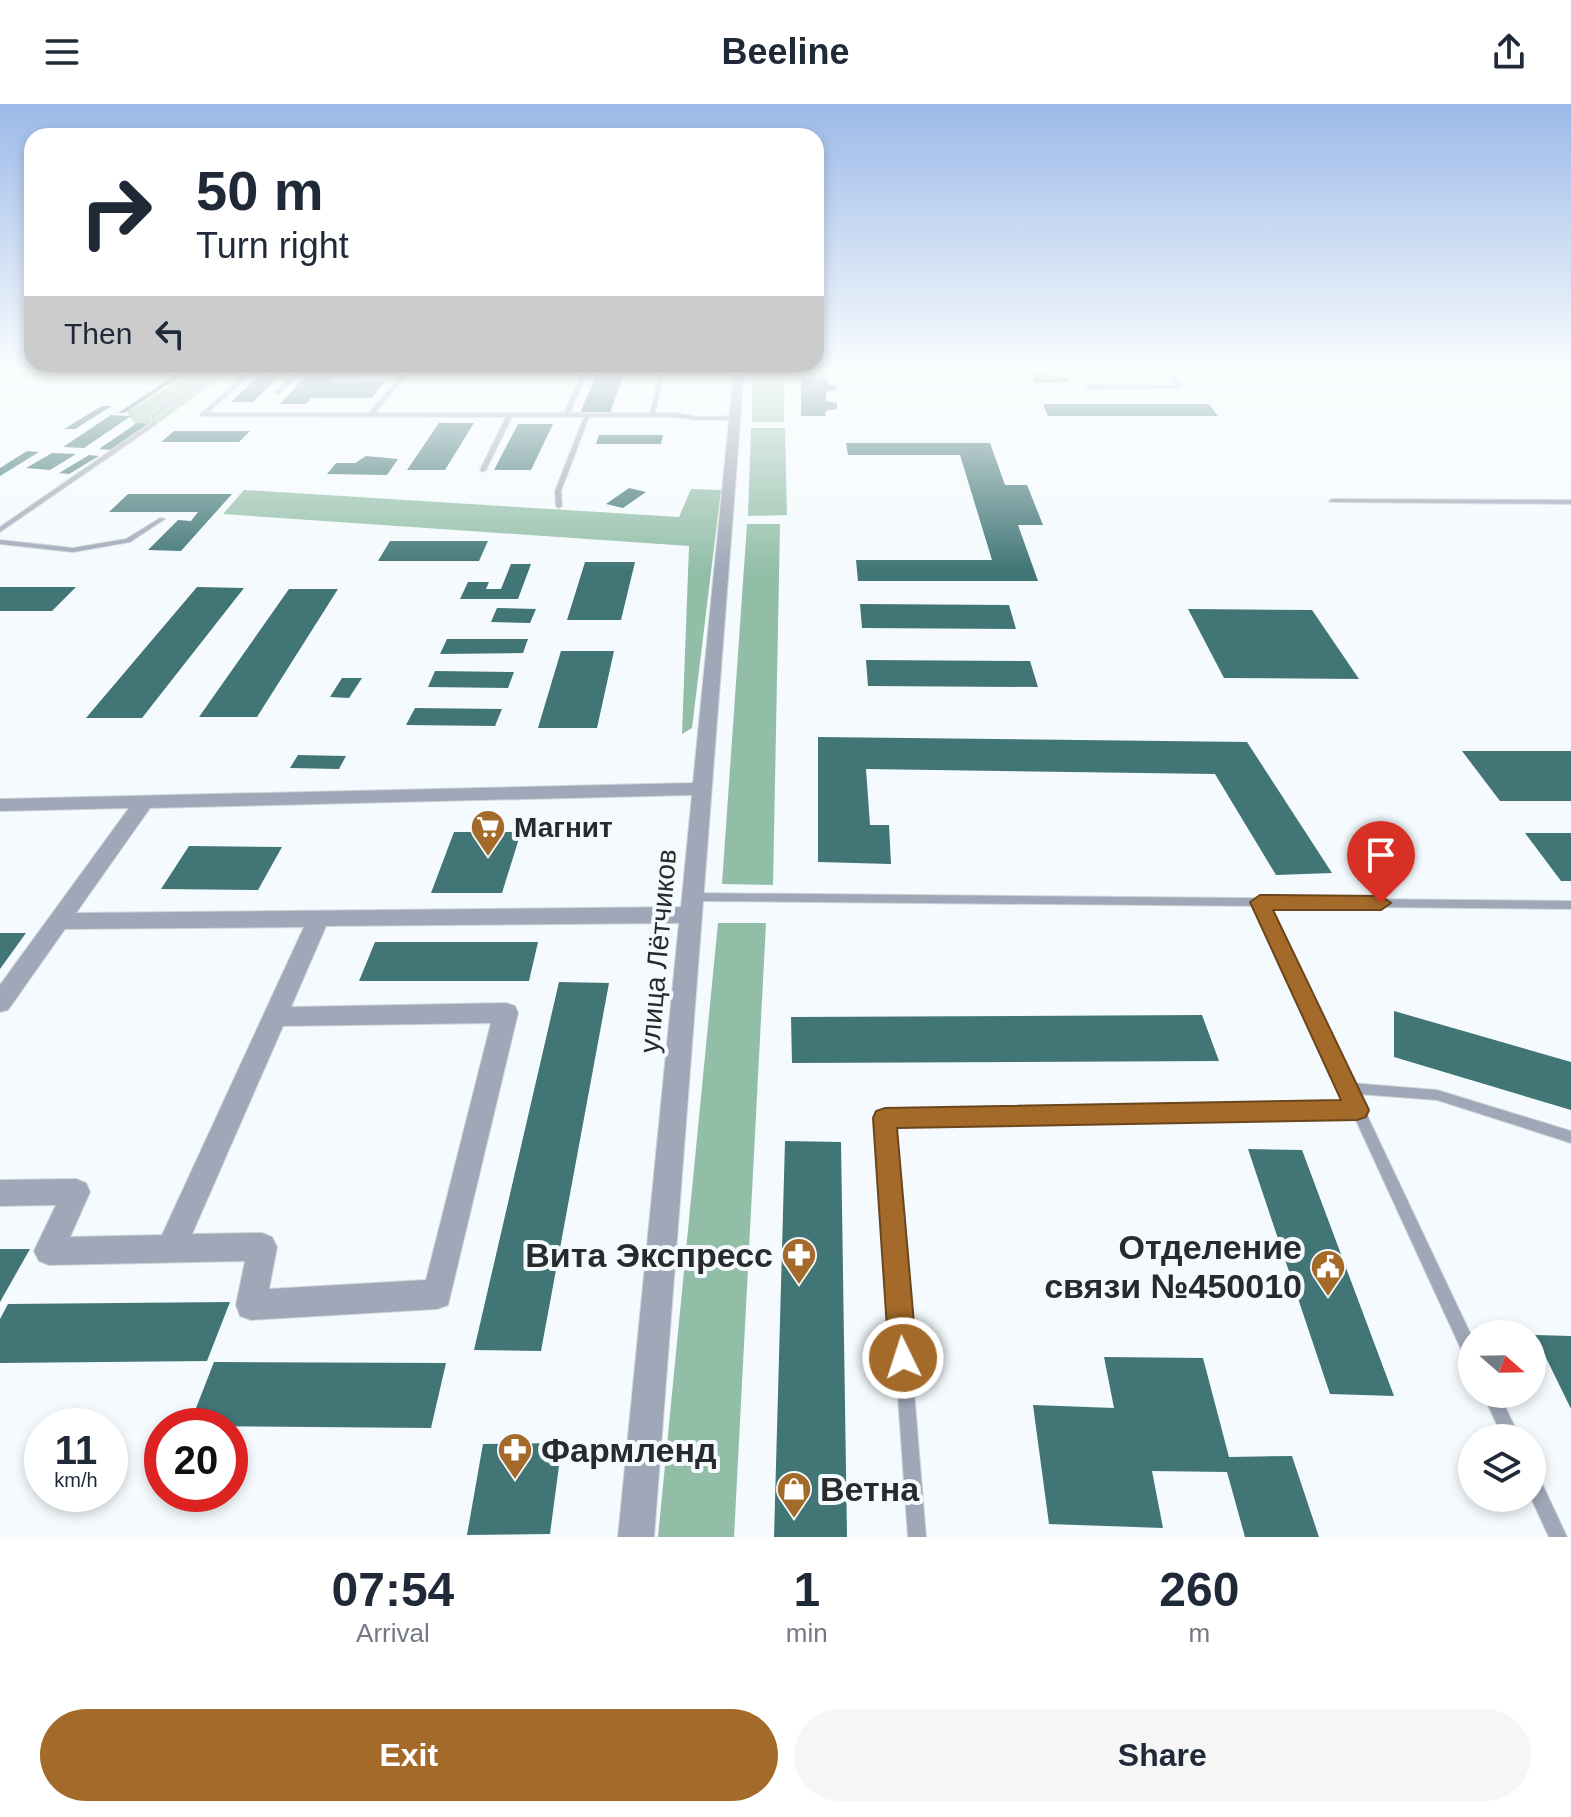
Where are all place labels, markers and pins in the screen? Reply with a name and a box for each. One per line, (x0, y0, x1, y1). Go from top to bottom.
supermarket icon: Магнит (469, 808, 507, 858)
place label: Магнит (514, 812, 613, 843)
pin (1347, 821, 1415, 903)
place label: Отделение связи №450010 (1044, 1228, 1302, 1305)
place label: Вита Экспресс (525, 1236, 773, 1274)
pharmacy icon: Вита Экспресс (780, 1236, 818, 1286)
public building icon: Отделение связи №450010 (1309, 1248, 1347, 1298)
pharmacy icon: Фармленд (496, 1431, 534, 1481)
place label: Фармленд (541, 1431, 717, 1469)
shop icon: Ветна (775, 1470, 813, 1520)
place label: Ветна (820, 1470, 920, 1508)

